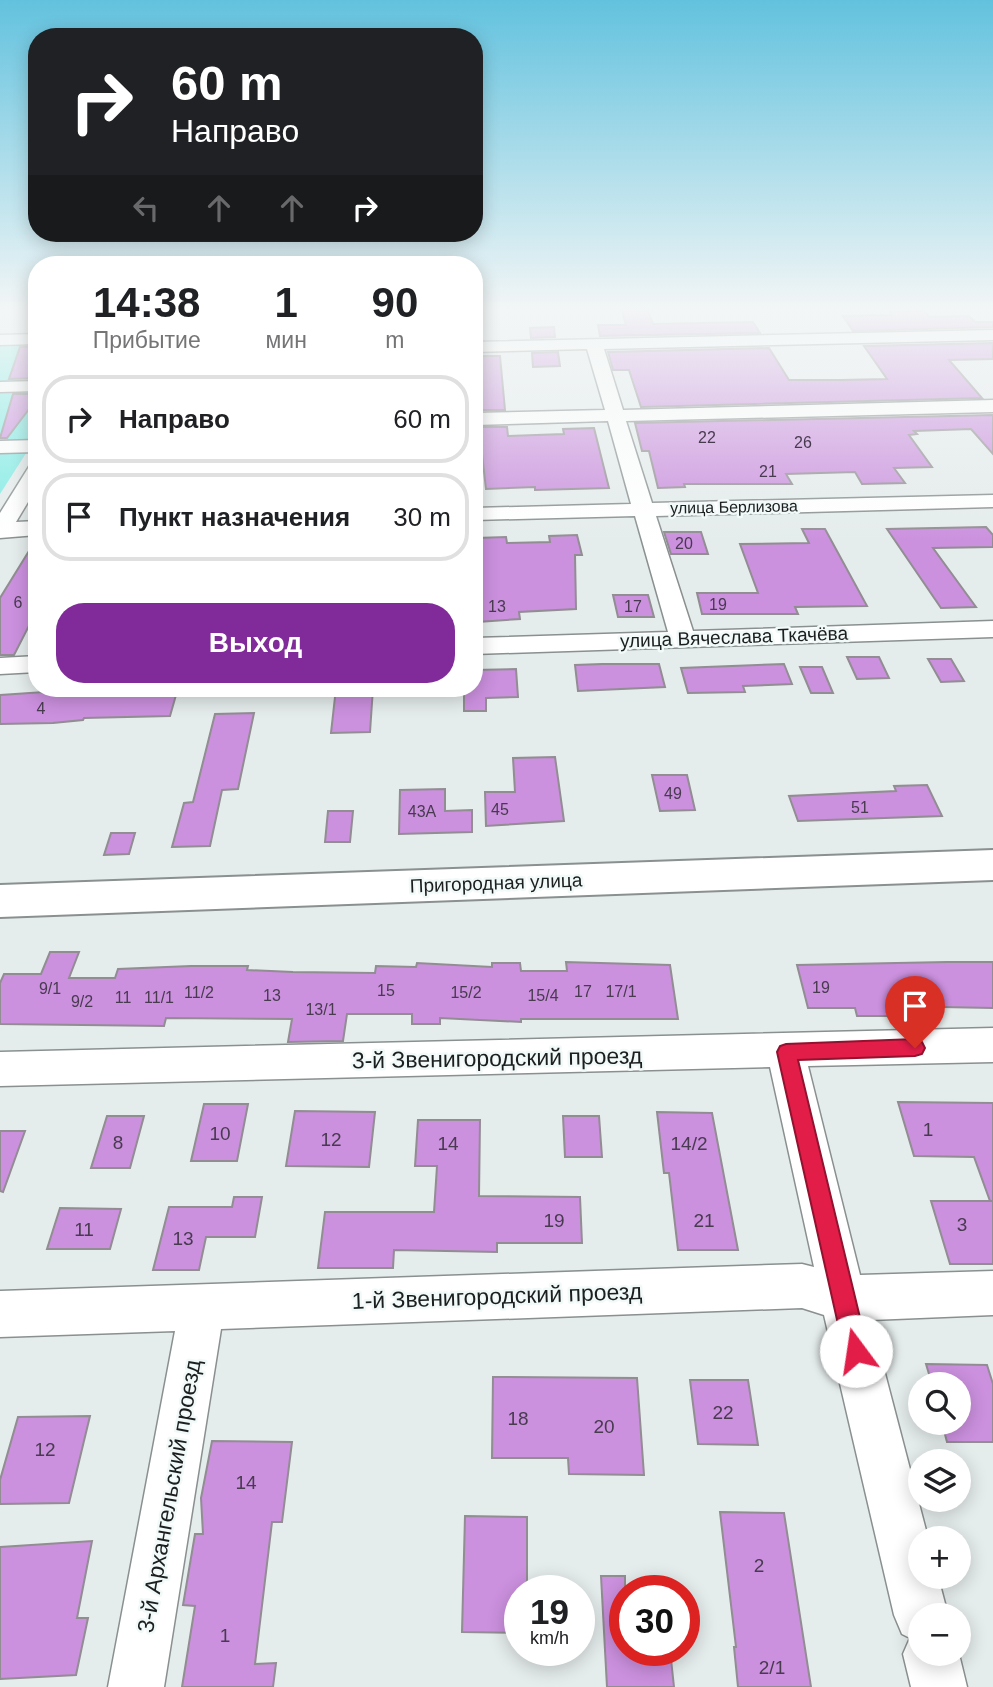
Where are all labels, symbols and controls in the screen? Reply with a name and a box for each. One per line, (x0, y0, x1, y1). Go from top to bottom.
icon: right (56, 56, 147, 147)
text: 60 m (171, 56, 283, 110)
text: Направо (171, 113, 299, 149)
icon: left (127, 189, 165, 227)
icon: ahead (200, 189, 238, 227)
icon: ahead (273, 189, 311, 227)
icon: right (346, 189, 384, 227)
text: 14:38 (93, 279, 200, 326)
text: 1 (274, 279, 298, 326)
text: 90 (372, 279, 418, 326)
text: Прибытие (93, 327, 201, 353)
text: мин (265, 327, 307, 353)
text: m (385, 327, 404, 353)
icon: right (60, 400, 98, 438)
text: Направо (119, 404, 230, 434)
text: 60 m (393, 404, 451, 434)
house number: 22 (698, 429, 716, 446)
house number: 26 (794, 434, 812, 451)
house number: 21 (759, 463, 777, 480)
street label: улица Берлизова (670, 497, 798, 517)
icon: arrive (60, 498, 98, 536)
text: Пункт назначения (119, 502, 350, 532)
text: 30 m (393, 502, 451, 532)
house number: 20 (675, 535, 693, 552)
house number: 6 (14, 594, 23, 611)
house number: 19 (709, 596, 727, 613)
house number: 13 (488, 598, 506, 615)
house number: 17 (624, 598, 642, 615)
button: Выход (56, 603, 455, 683)
street label: улица Вячеслава Ткачёва (620, 623, 849, 651)
house number: 4 (37, 700, 46, 717)
house number: 49 (664, 785, 682, 802)
house number: 51 (851, 799, 869, 816)
house number: 45 (491, 801, 509, 818)
house number: 43А (408, 803, 437, 820)
street label: Пригородная улица (409, 869, 583, 897)
pin (885, 976, 945, 1048)
house number: 19 (812, 979, 830, 996)
house number: 9/1 (39, 980, 61, 997)
house number: 15 (377, 982, 395, 999)
house number: 17 (574, 983, 592, 1000)
house number: 17/1 (605, 983, 637, 1000)
house number: 11/2 (184, 984, 214, 1001)
house number: 15/2 (450, 984, 482, 1001)
house number: 13 (263, 987, 281, 1004)
house number: 15/4 (527, 987, 559, 1004)
icon: arrive (896, 987, 934, 1025)
house number: 11 (115, 989, 131, 1006)
house number: 11/1 (144, 989, 174, 1006)
house number: 9/2 (71, 993, 93, 1010)
house number: 13/1 (305, 1001, 337, 1018)
street label: 3-й Звенигородский проезд (352, 1042, 643, 1074)
house number: 1 (923, 1119, 933, 1140)
house number: 10 (209, 1123, 231, 1144)
house number: 12 (320, 1129, 342, 1150)
house number: 8 (113, 1132, 123, 1153)
house number: 14 (437, 1133, 459, 1154)
house number: 14/2 (671, 1133, 707, 1154)
house number: 19 (543, 1210, 565, 1231)
house number: 21 (693, 1210, 715, 1231)
house number: 3 (957, 1214, 967, 1235)
house number: 11 (74, 1219, 94, 1240)
house number: 13 (172, 1228, 194, 1249)
street label: 1-й Звенигородский проезд (351, 1278, 643, 1314)
position arrow (819, 1314, 893, 1388)
street label: 3-й Архангельский проезд (132, 1357, 206, 1635)
map controls (908, 1372, 971, 1666)
button: search (908, 1372, 971, 1435)
house number: 22 (712, 1402, 734, 1423)
house number: 18 (507, 1408, 529, 1429)
house number: 20 (593, 1416, 615, 1437)
house number: 12 (34, 1439, 56, 1460)
button: layers (908, 1449, 971, 1512)
house number: 14 (235, 1472, 257, 1493)
button: + (908, 1526, 971, 1589)
house number: 2 (754, 1555, 764, 1576)
speed limit sign: 30 (609, 1575, 700, 1666)
text: 19 (530, 1592, 569, 1631)
button: − (908, 1603, 971, 1666)
house number: 1 (220, 1625, 230, 1646)
text: km/h (530, 1628, 569, 1648)
house number: 2/1 (759, 1657, 785, 1678)

